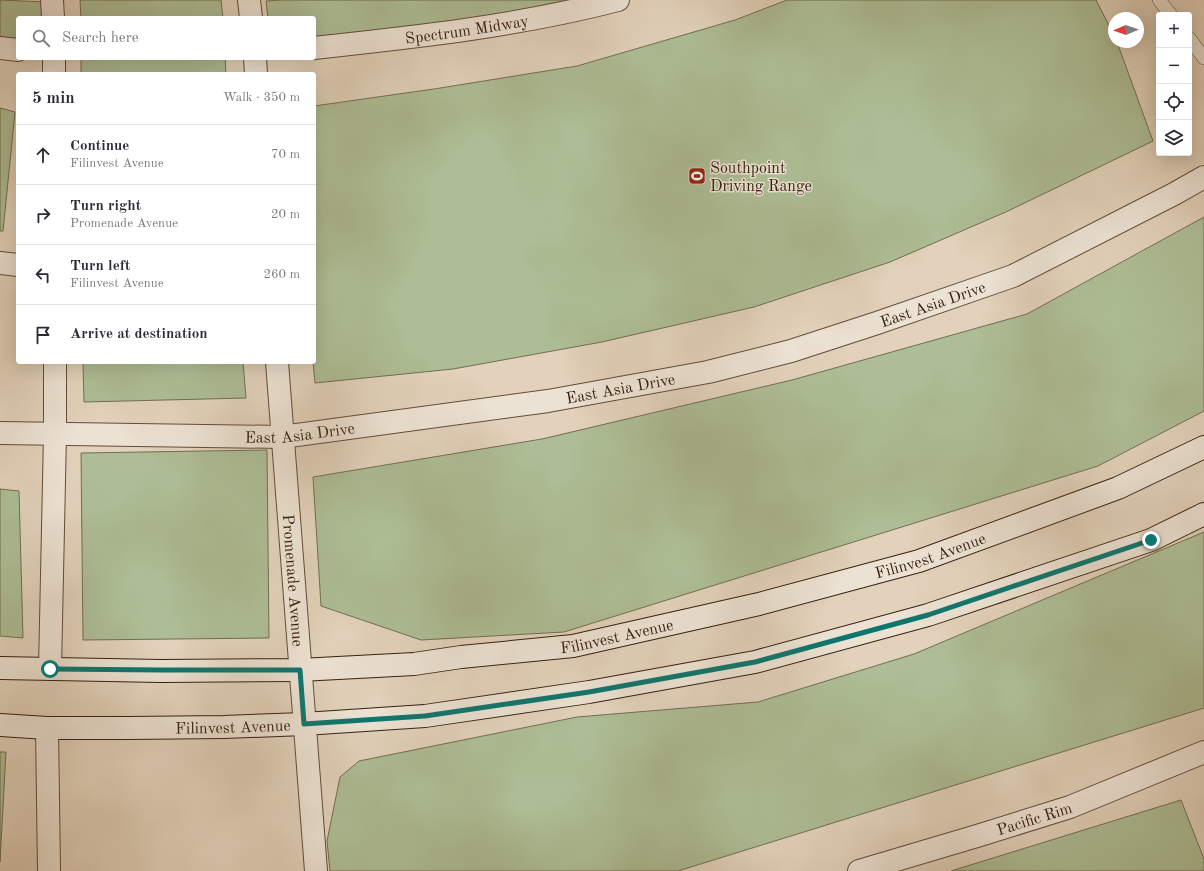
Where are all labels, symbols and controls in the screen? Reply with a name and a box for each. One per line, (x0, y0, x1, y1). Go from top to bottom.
north arrow (1108, 12, 1144, 48)
map controls (1156, 12, 1192, 156)
button: + (1156, 12, 1192, 48)
street label: Spectrum Midway (404, 14, 531, 48)
search box (16, 16, 316, 60)
icon: search (30, 27, 52, 49)
text: Search here (62, 31, 139, 46)
button: − (1156, 48, 1192, 84)
button: locate (1156, 84, 1192, 120)
text: 5 min (32, 90, 75, 107)
text: Walk · 350 m (223, 91, 300, 104)
button: layers (1156, 120, 1192, 156)
text: Continue (70, 139, 129, 154)
icon: ahead (32, 144, 54, 166)
text: 70 m (271, 148, 300, 161)
text: Filinvest Avenue (70, 157, 164, 170)
place label: Southpoint Driving Range (710, 161, 812, 195)
sports icon: Southpoint Driving Range (687, 166, 707, 186)
text: Turn right (70, 199, 141, 214)
icon: right (32, 204, 54, 226)
text: 20 m (271, 208, 300, 221)
text: Promenade Avenue (70, 217, 178, 230)
text: Turn left (70, 259, 130, 274)
icon: left (32, 264, 54, 286)
text: 260 m (263, 268, 300, 281)
text: Filinvest Avenue (70, 277, 164, 290)
street label: East Asia Drive (879, 280, 988, 331)
icon: arrive (32, 324, 54, 346)
text: Arrive at destination (70, 327, 208, 342)
street label: East Asia Drive (565, 372, 676, 408)
street label: East Asia Drive (245, 421, 356, 447)
street label: Promenade Avenue (279, 514, 305, 647)
street label: Filinvest Avenue (874, 531, 988, 582)
route end (1142, 531, 1160, 549)
street label: Filinvest Avenue (560, 618, 675, 657)
route start (41, 660, 59, 678)
street label: Filinvest Avenue (175, 719, 291, 738)
street label: Pacific Rim (995, 801, 1075, 839)

